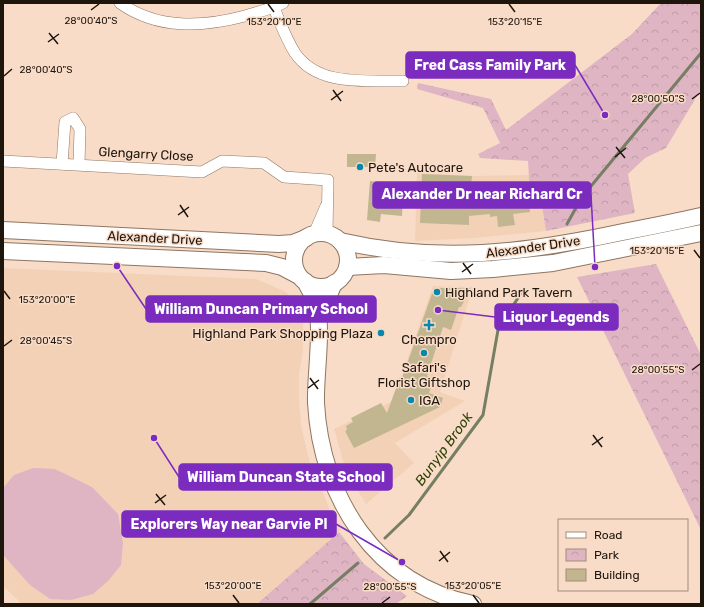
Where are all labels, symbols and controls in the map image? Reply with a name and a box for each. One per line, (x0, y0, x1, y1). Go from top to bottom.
text: 28°00'40"S (65, 15, 118, 27)
text: 153°20'10"E (247, 16, 301, 28)
text: 153°20'15"E (488, 16, 542, 28)
callout: Fred Cass Family Park (406, 52, 575, 78)
text: Fred Cass Family Park (414, 57, 567, 74)
text: 28°00'40"S (20, 64, 73, 76)
text: 28°00'50"S (631, 93, 685, 105)
street label: Glengarry Close (98, 144, 194, 165)
place label: Pete's Autocare (368, 160, 463, 175)
marker: Pete's Autocare (355, 162, 365, 172)
callout: Alexander Dr near Richard Cr (373, 182, 591, 208)
text: Alexander Dr near Richard Cr (382, 186, 583, 203)
street label: Alexander Drive (107, 228, 203, 248)
street label: Alexander Drive (485, 233, 581, 261)
text: 153°20'15"E (630, 245, 684, 257)
place label: Highland Park Tavern (445, 285, 572, 301)
marker: Highland Park Tavern (432, 287, 442, 297)
text: 153°20'00"E (18, 294, 76, 306)
callout: William Duncan Primary School (146, 296, 376, 322)
text: William Duncan Primary School (154, 301, 368, 318)
callout: Liquor Legends (495, 304, 618, 330)
text: Liquor Legends (502, 309, 610, 326)
marker: Chempro (424, 320, 434, 330)
place label: Highland Park Shopping Plaza (192, 326, 373, 342)
marker: Highland Park Shopping Plaza (376, 328, 386, 338)
place label: Chempro (401, 332, 457, 347)
text: 28°00'45"S (20, 335, 72, 347)
marker: Safari's Florist Giftshop (419, 348, 429, 358)
place label: Safari's Florist Giftshop (377, 360, 471, 390)
text: 28°00'55"S (632, 364, 684, 376)
place label: IGA (419, 393, 440, 408)
marker: IGA (406, 395, 416, 405)
water label: Bunyip Brook (412, 408, 477, 489)
callout: William Duncan State School (179, 464, 392, 490)
text: William Duncan State School (187, 469, 385, 486)
callout: Explorers Way near Garvie Pl (122, 511, 336, 537)
text: Explorers Way near Garvie Pl (131, 516, 327, 533)
legend (558, 519, 688, 591)
text: Road (594, 528, 622, 542)
text: Park (594, 548, 620, 562)
text: Building (594, 568, 640, 582)
text: 153°20'00"E (204, 580, 262, 592)
text: 153°20'05"E (445, 580, 501, 592)
text: 28°00'55"S (364, 581, 416, 593)

